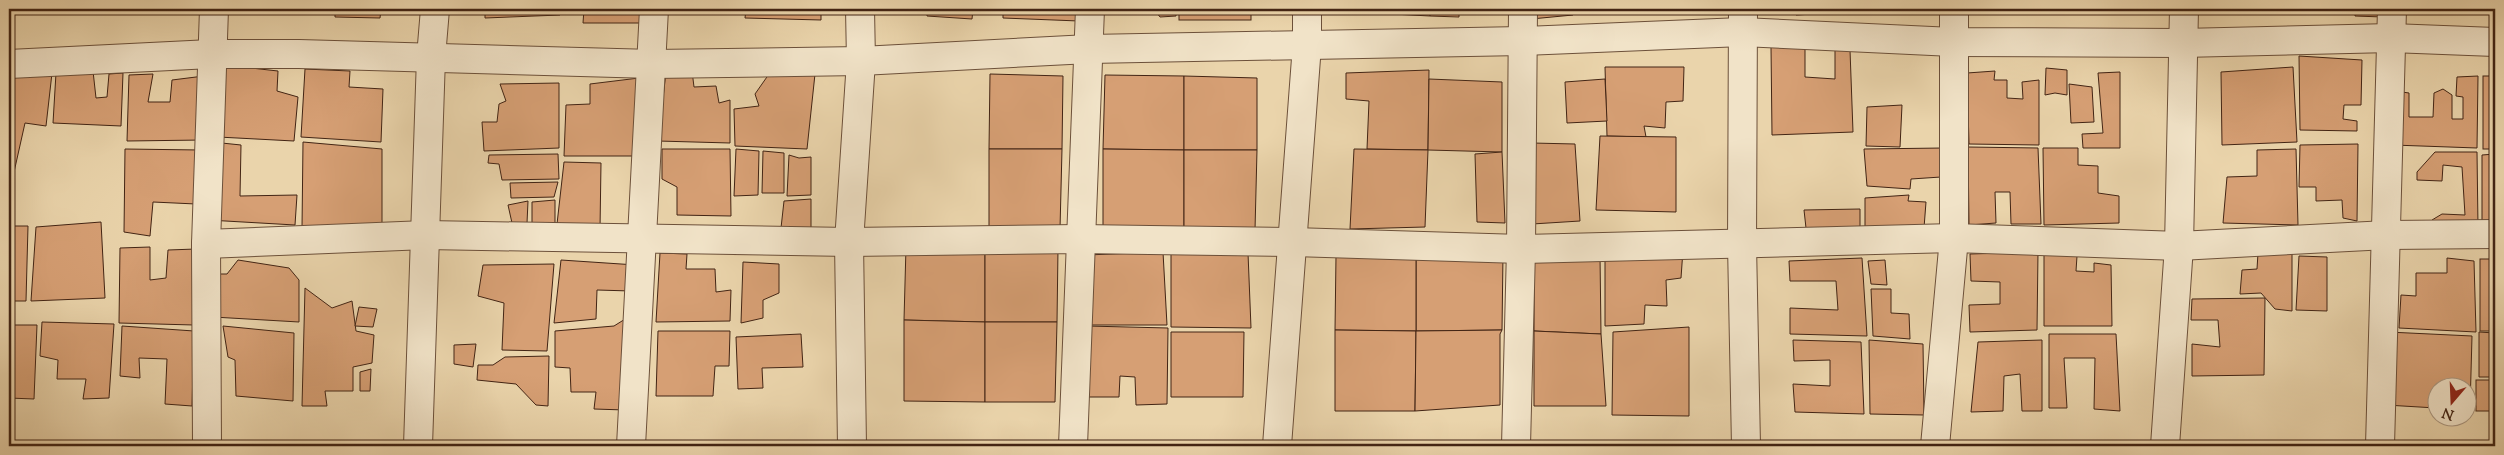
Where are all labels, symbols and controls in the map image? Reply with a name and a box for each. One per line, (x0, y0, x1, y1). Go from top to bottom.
north arrow (2426, 378, 2476, 428)
text: N (2440, 401, 2457, 424)

